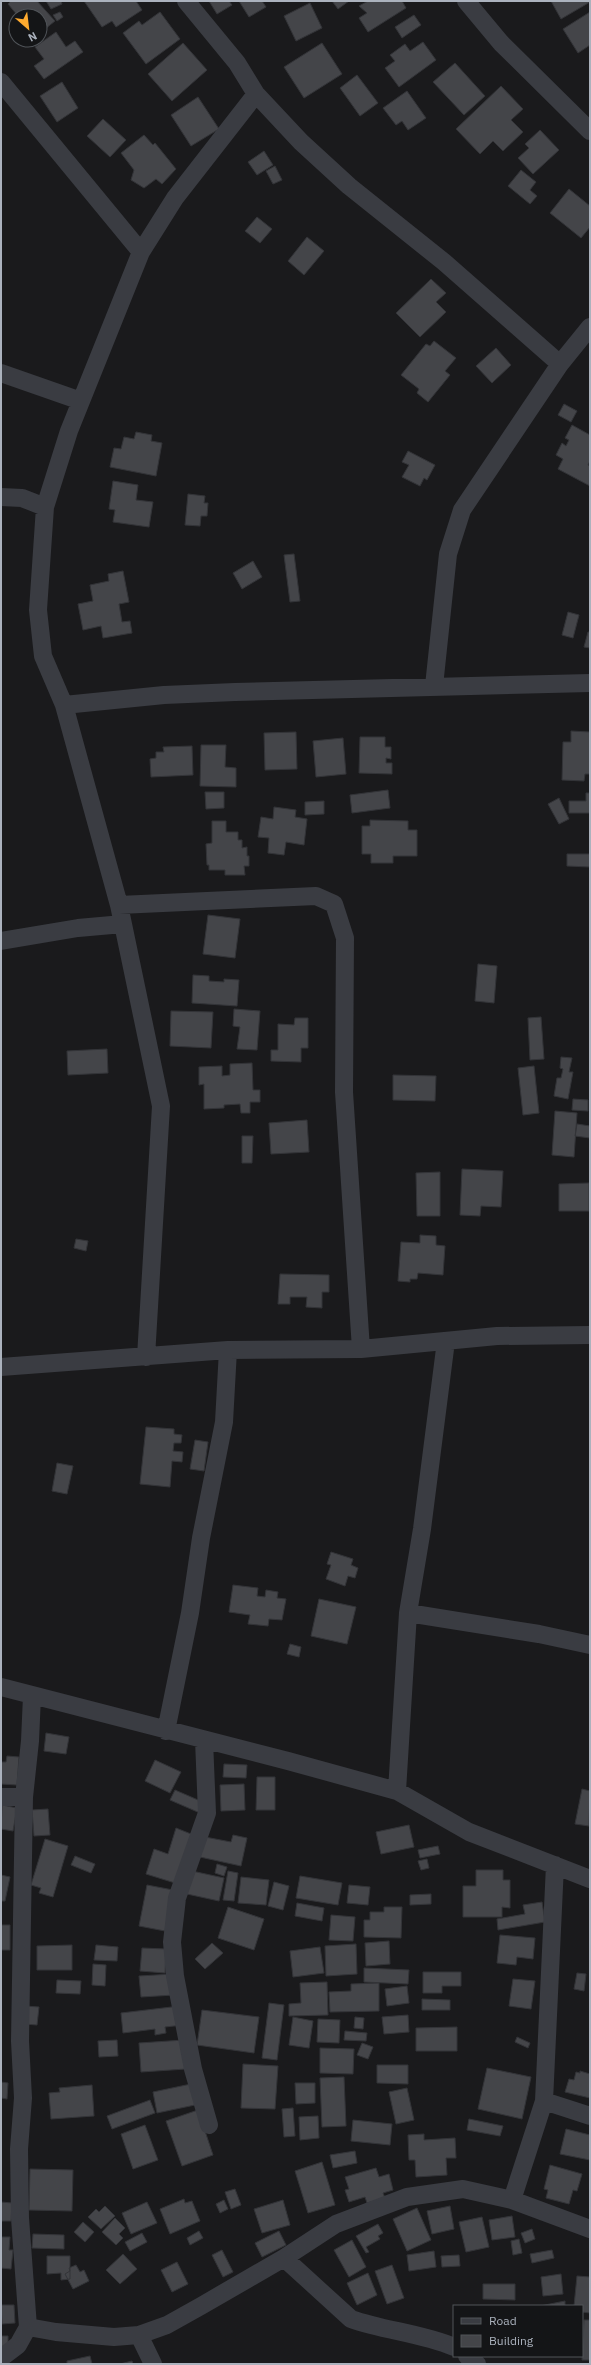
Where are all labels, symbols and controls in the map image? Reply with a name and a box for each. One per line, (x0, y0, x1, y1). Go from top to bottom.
north arrow (8, 8, 48, 48)
text: N (26, 29, 39, 45)
legend (453, 2305, 583, 2357)
text: Road (489, 2313, 517, 2328)
text: Building (489, 2333, 534, 2348)

